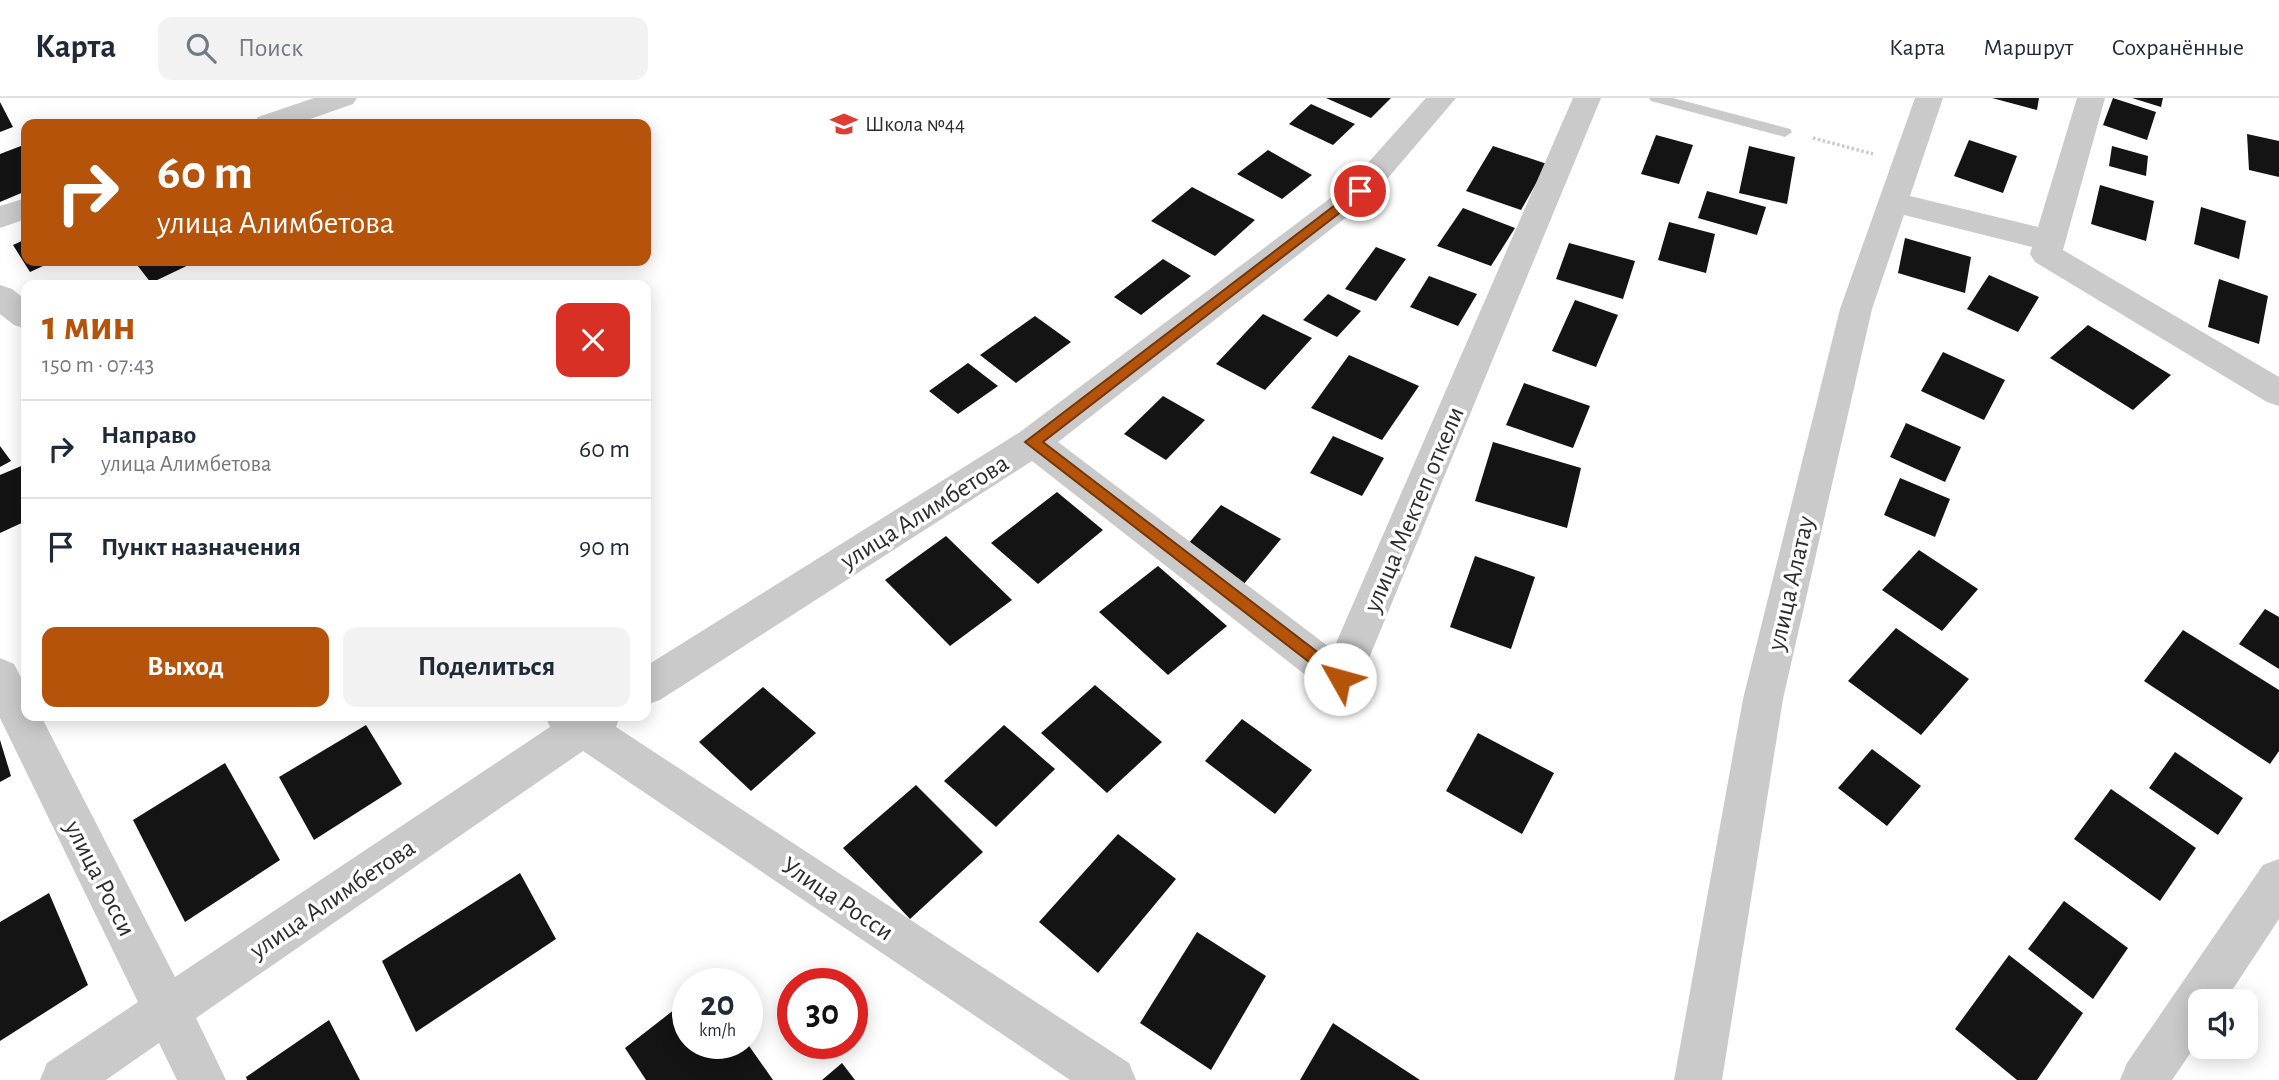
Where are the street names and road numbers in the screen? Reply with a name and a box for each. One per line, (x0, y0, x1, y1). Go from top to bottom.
street label: улица Мектеп откели (1358, 403, 1469, 617)
street label: улица Алимбетова (835, 450, 1013, 575)
street label: улица Алатау (1763, 513, 1819, 654)
street label: улица Росси (59, 815, 140, 941)
street label: улица Алимбетова (245, 834, 420, 964)
street label: Улица Росси (777, 852, 898, 946)

